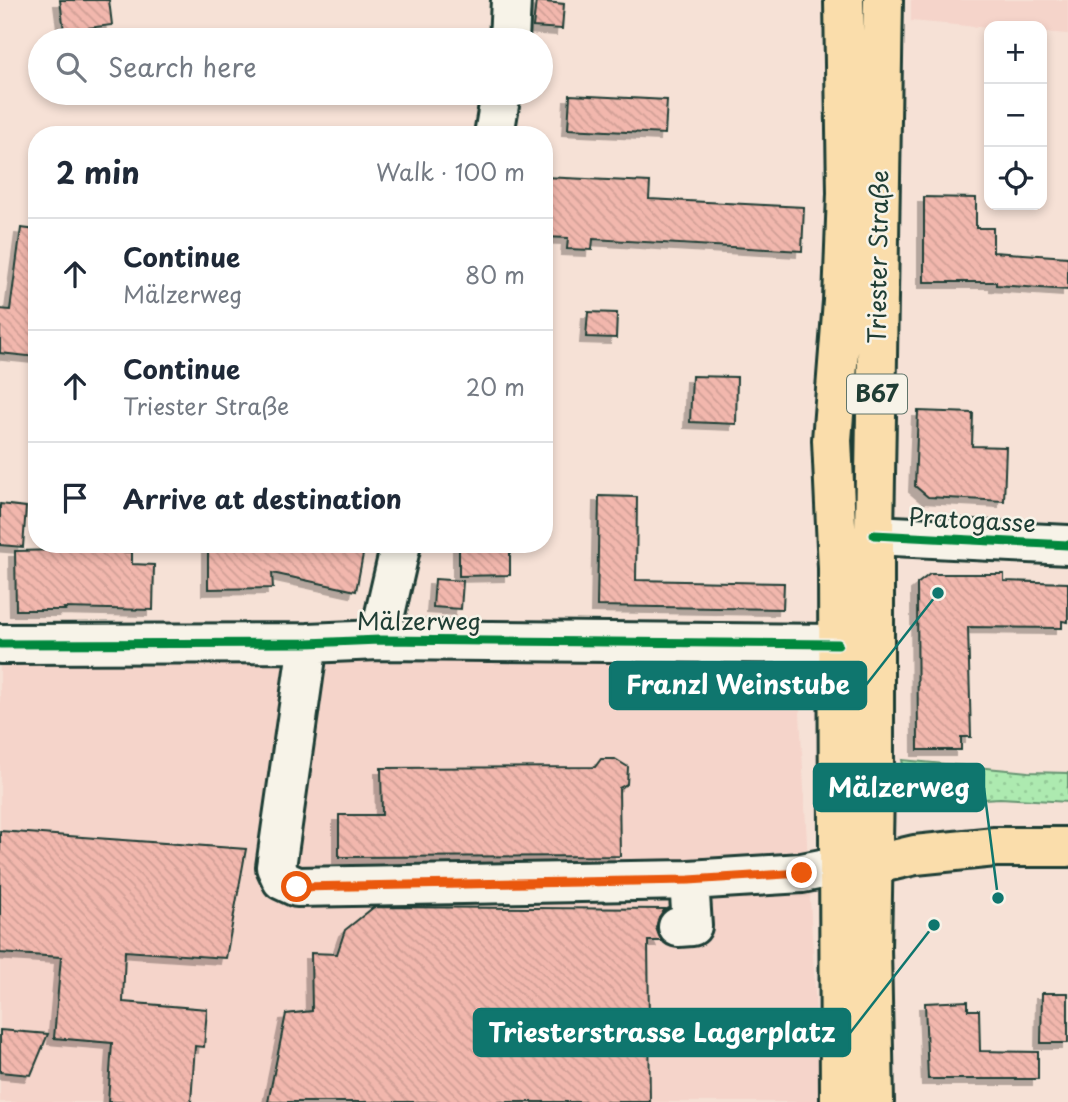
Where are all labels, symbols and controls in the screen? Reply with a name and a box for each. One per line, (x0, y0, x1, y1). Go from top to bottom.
map controls (984, 21, 1047, 210)
button: + (984, 21, 1047, 84)
search box (28, 28, 553, 105)
text: Search here (108, 47, 257, 86)
icon: search (52, 48, 90, 86)
button: − (984, 84, 1047, 147)
button: locate (984, 147, 1047, 210)
text: 2 min (56, 149, 140, 194)
text: Walk · 100 m (376, 154, 525, 189)
street label: Triester Straße (857, 170, 897, 344)
text: Continue (123, 237, 240, 276)
icon: ahead (56, 255, 94, 293)
text: 80 m (465, 257, 525, 292)
text: Mälzerweg (123, 276, 242, 311)
text: Continue (123, 349, 240, 388)
icon: ahead (56, 367, 94, 405)
text: 20 m (466, 369, 525, 404)
road number: B67 (847, 374, 907, 414)
text: Triester Straße (123, 388, 289, 423)
icon: arrive (56, 479, 94, 517)
text: Arrive at destination (123, 479, 402, 518)
street label: Pratogasse (907, 498, 1037, 540)
street label: Mälzerweg (357, 602, 481, 638)
callout: Franzl Weinstube (610, 662, 866, 709)
text: Franzl Weinstube (626, 664, 850, 703)
callout: Mälzerweg (814, 764, 984, 811)
text: Mälzerweg (828, 767, 970, 806)
route end (786, 857, 817, 888)
route start (281, 871, 312, 902)
callout: Triesterstrasse Lagerplatz (474, 1009, 850, 1056)
text: Triesterstrasse Lagerplatz (488, 1012, 836, 1051)

